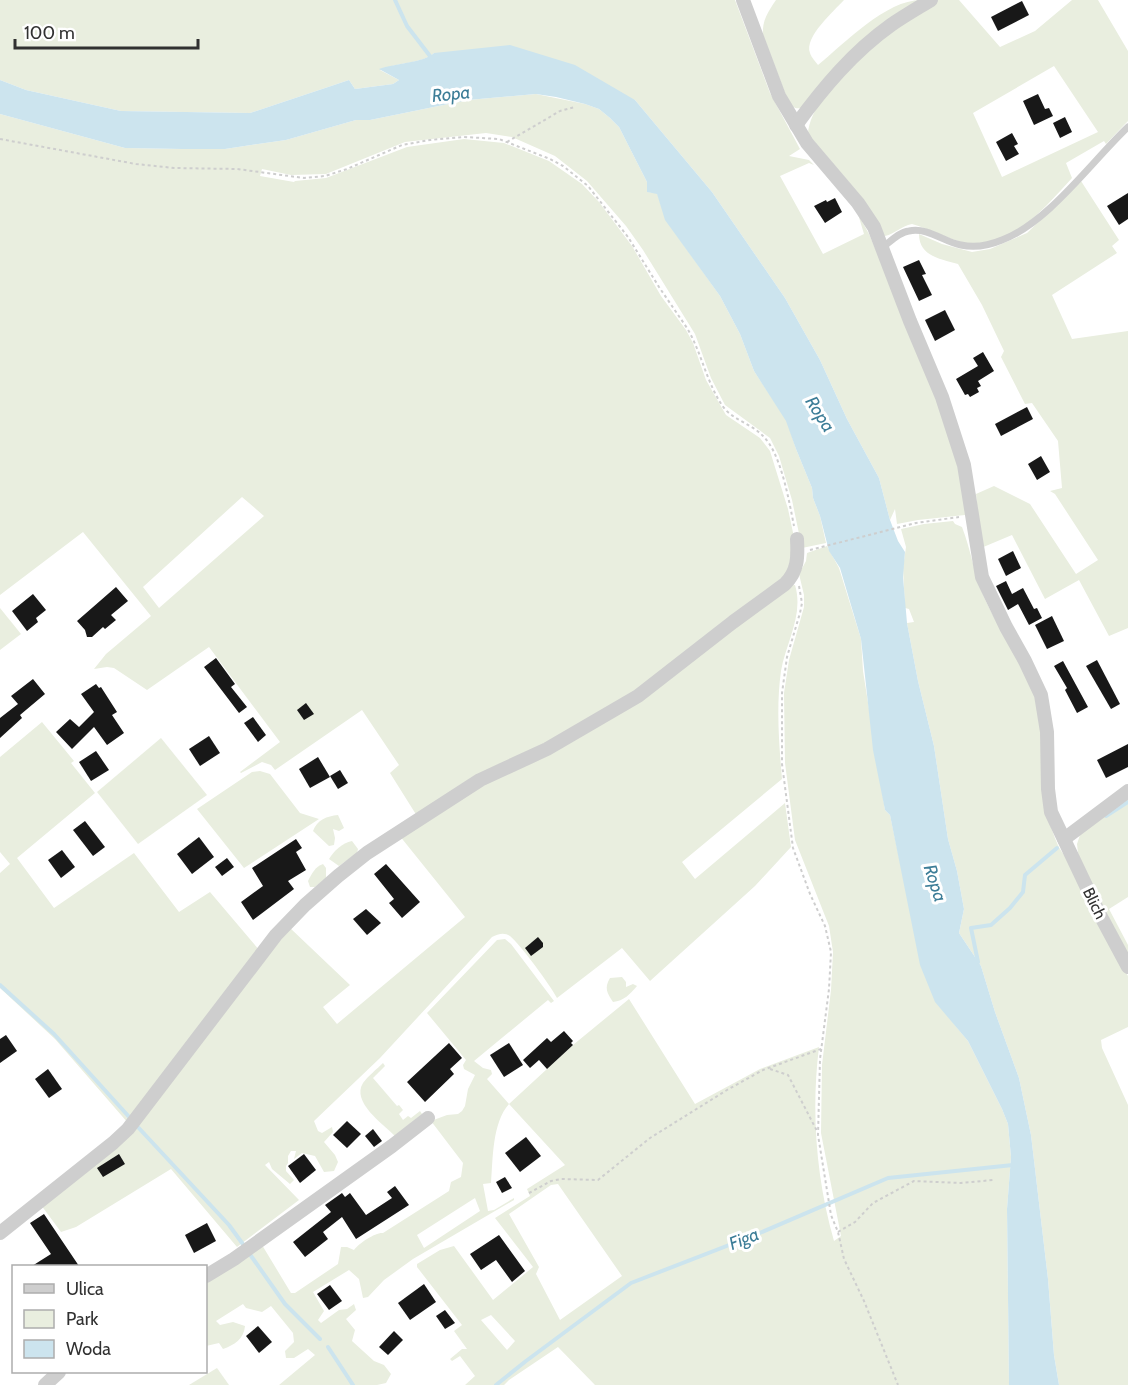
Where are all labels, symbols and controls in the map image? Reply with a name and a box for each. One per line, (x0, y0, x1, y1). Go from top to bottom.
scale bar (15, 12, 198, 50)
text: 100 m (24, 22, 75, 44)
water label: Ropa (431, 81, 471, 107)
water label: Ropa (801, 392, 839, 436)
water label: Ropa (919, 861, 951, 905)
street label: Blich (1079, 884, 1110, 922)
water label: Figa (726, 1223, 762, 1255)
legend (12, 1265, 207, 1373)
text: Ulica (66, 1278, 104, 1300)
text: Park (66, 1308, 99, 1330)
text: Woda (66, 1338, 111, 1360)

